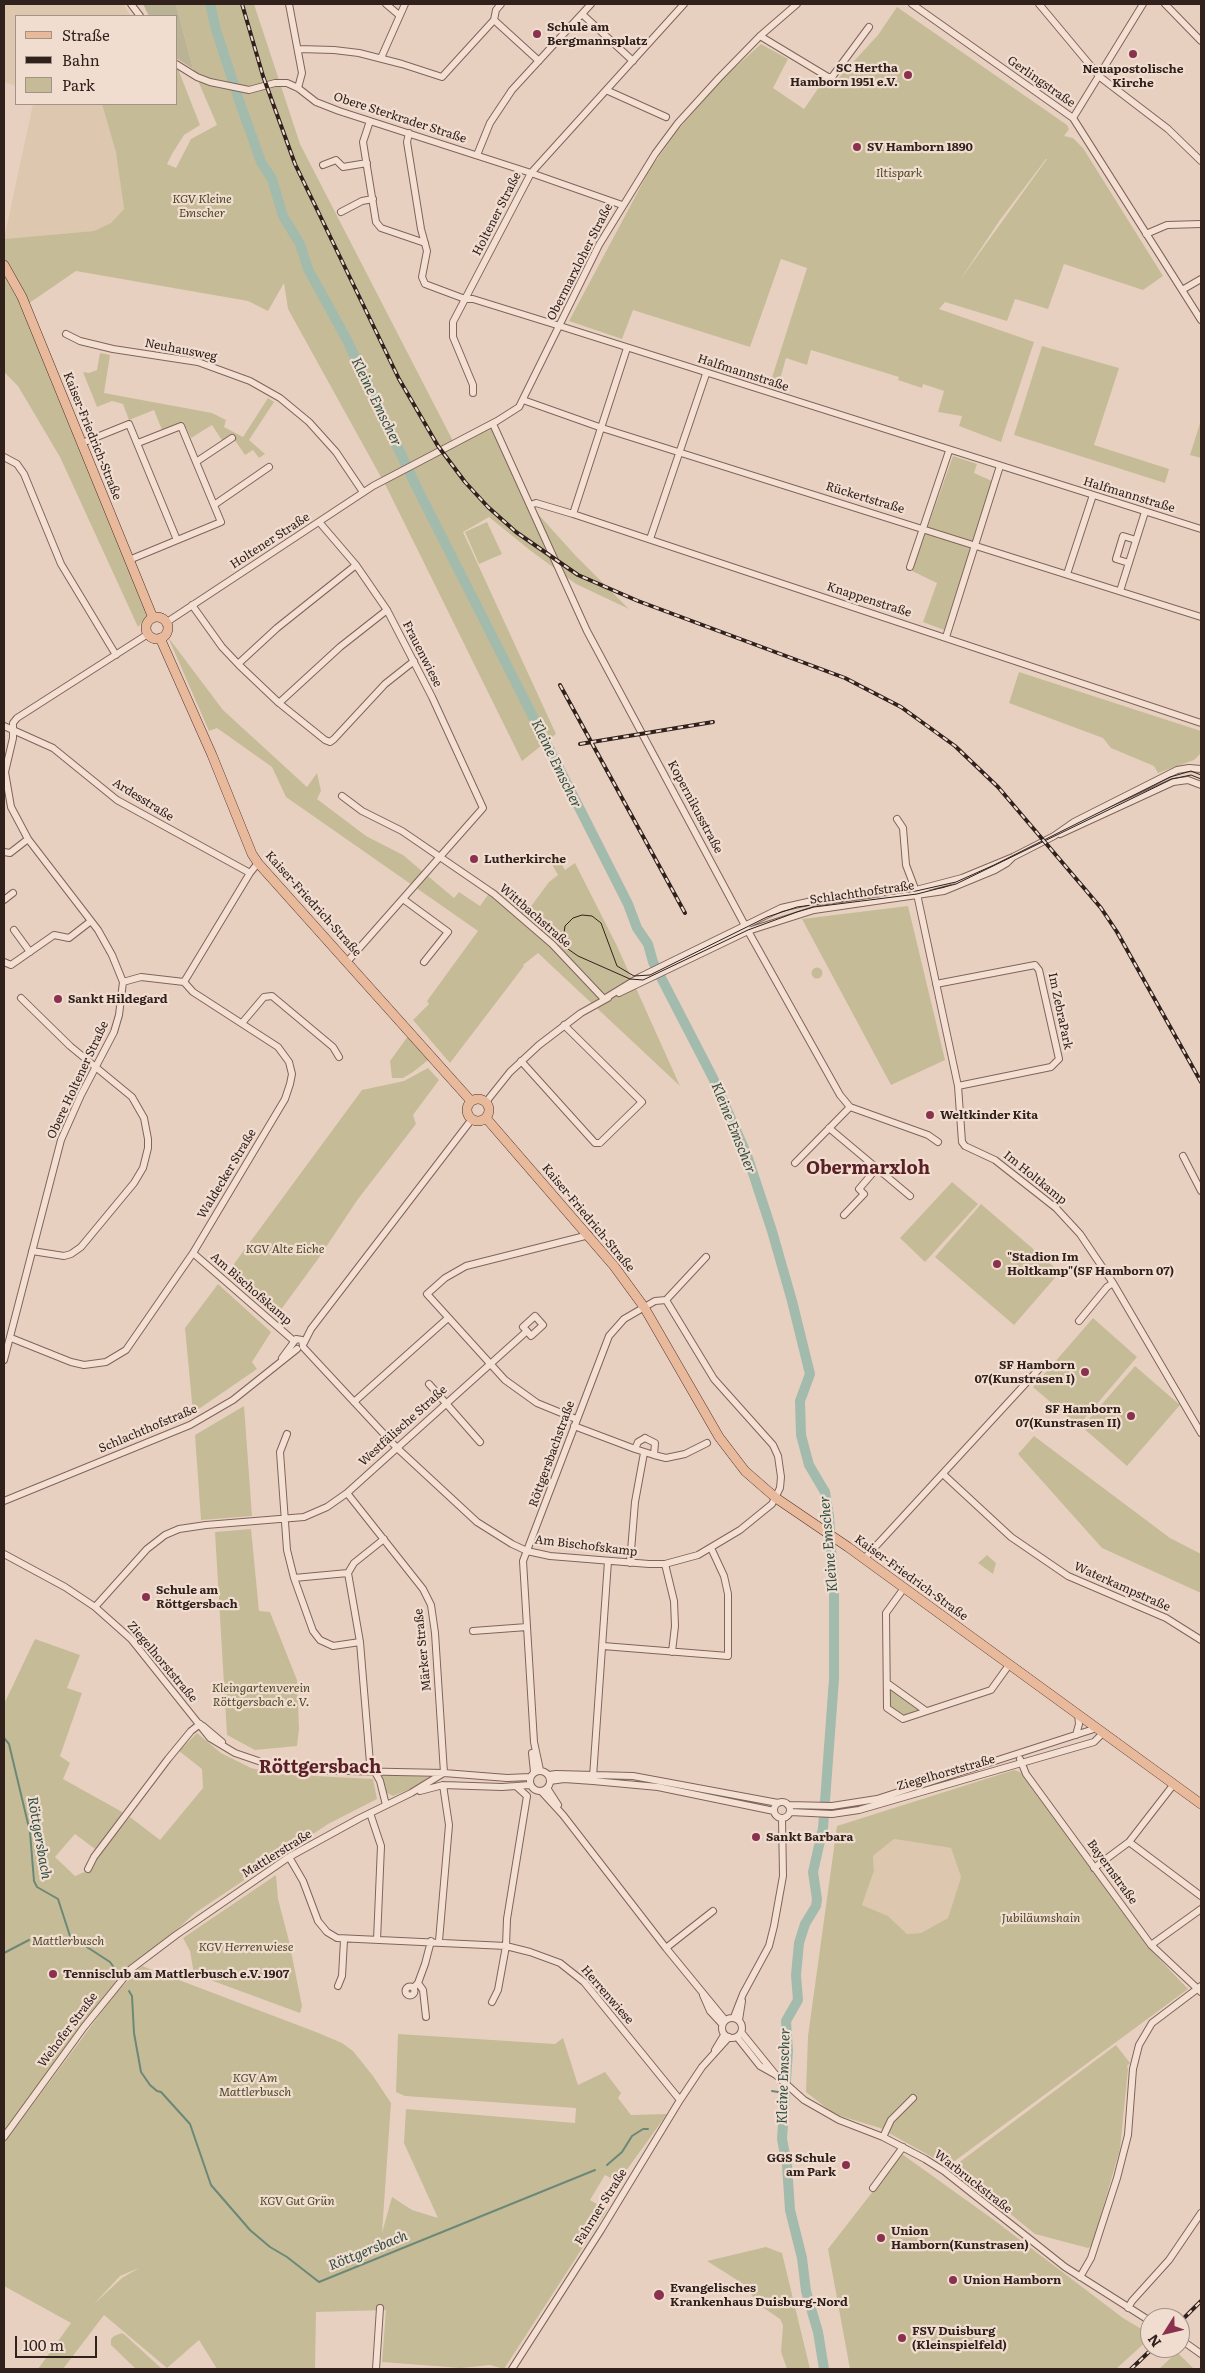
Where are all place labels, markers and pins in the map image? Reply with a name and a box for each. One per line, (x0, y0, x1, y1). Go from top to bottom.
place label: Schule am Bergmannsplatz (547, 20, 647, 48)
marker: Schule am Bergmannsplatz (531, 28, 543, 40)
marker: Neuapostolische Kirche (1127, 48, 1139, 60)
place label: SC Hertha Hamborn 1951 e.V. (790, 61, 898, 89)
place label: Neuapostolische Kirche (1082, 62, 1184, 90)
marker: SC Hertha Hamborn 1951 e.V. (902, 69, 914, 81)
place label: SV Hamborn 1890 (867, 140, 973, 154)
marker: SV Hamborn 1890 (851, 141, 863, 153)
place label: Lutherkirche (484, 852, 566, 866)
marker: Lutherkirche (468, 853, 480, 865)
place label: Sankt Hildegard (68, 992, 168, 1006)
marker: Sankt Hildegard (52, 993, 64, 1005)
place label: Weltkinder Kita (940, 1108, 1038, 1122)
marker: Weltkinder Kita (924, 1109, 936, 1121)
place label: "Stadion Im Holtkamp"(SF Hamborn 07) (1007, 1250, 1174, 1278)
marker: "Stadion Im Holtkamp"(SF Hamborn 07) (991, 1258, 1003, 1270)
place label: SF Hamborn 07(Kunstrasen I) (975, 1358, 1075, 1386)
marker: SF Hamborn 07(Kunstrasen I) (1079, 1366, 1091, 1378)
place label: SF Hamborn 07(Kunstrasen II) (1016, 1402, 1121, 1430)
marker: SF Hamborn 07(Kunstrasen II) (1125, 1410, 1137, 1422)
place label: Schule am Röttgersbach (156, 1583, 238, 1611)
marker: Schule am Röttgersbach (140, 1591, 152, 1603)
place label: Sankt Barbara (766, 1830, 853, 1844)
marker: Sankt Barbara (750, 1831, 762, 1843)
place label: Tennisclub am Mattlerbusch e.V. 1907 (63, 1967, 289, 1981)
marker: Tennisclub am Mattlerbusch e.V. 1907 (47, 1968, 59, 1980)
place label: GGS Schule am Park (767, 2151, 836, 2179)
marker: GGS Schule am Park (840, 2159, 852, 2171)
place label: Union Hamborn(Kunstrasen) (891, 2224, 1029, 2252)
marker: Union Hamborn(Kunstrasen) (875, 2232, 887, 2244)
place label: Union Hamborn (963, 2273, 1061, 2287)
marker: Union Hamborn (947, 2274, 959, 2286)
place label: Evangelisches Krankenhaus Duisburg-Nord (670, 2281, 848, 2309)
marker: Evangelisches Krankenhaus Duisburg-Nord (652, 2288, 666, 2302)
place label: FSV Duisburg (Kleinspielfeld) (912, 2324, 1007, 2352)
marker: FSV Duisburg (Kleinspielfeld) (896, 2332, 908, 2344)

